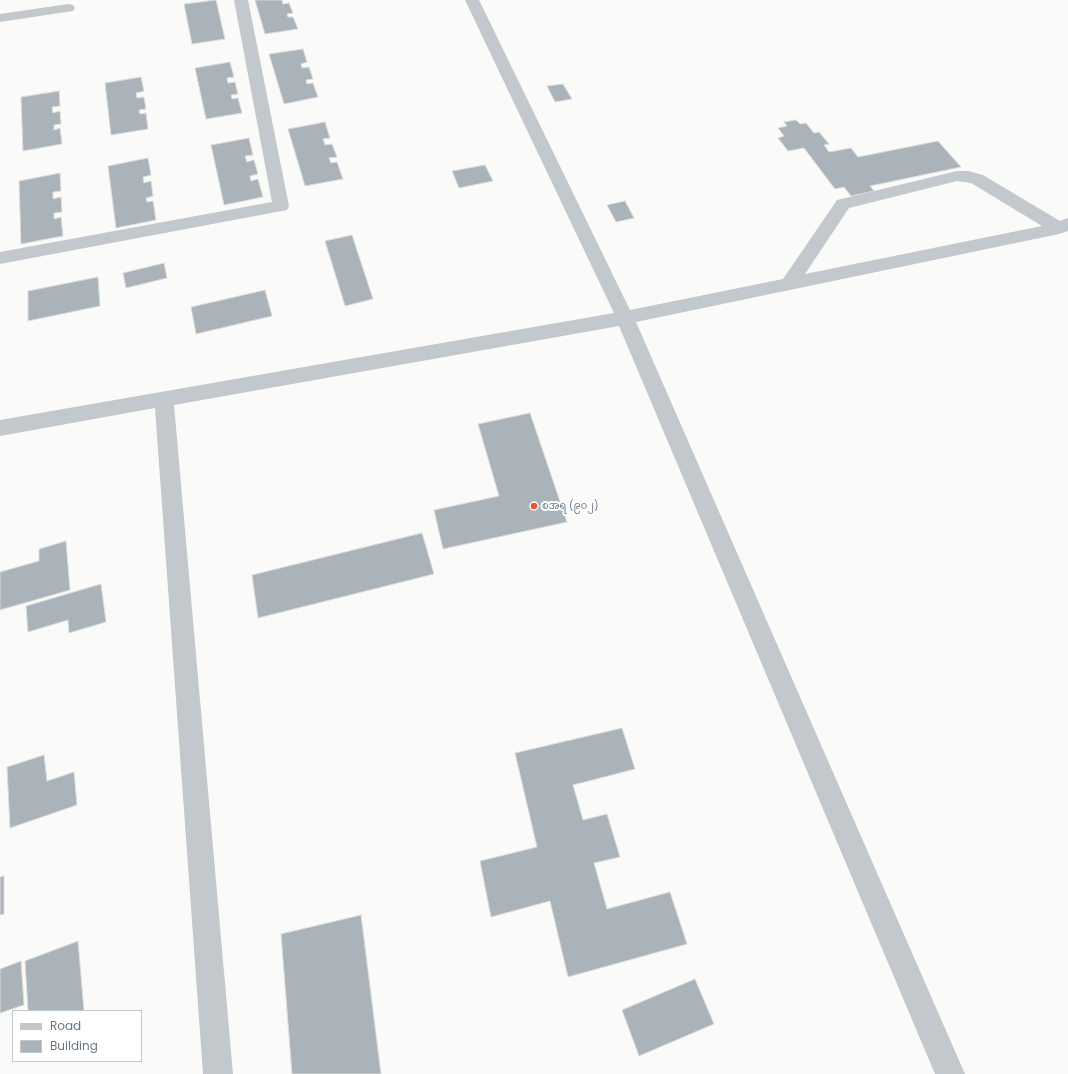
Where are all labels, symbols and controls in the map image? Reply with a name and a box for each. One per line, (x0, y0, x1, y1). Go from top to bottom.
place label: စအရ (၉၀၂) (542, 500, 599, 512)
marker: စအရ (၉၀၂) (529, 501, 539, 511)
legend (12, 1010, 142, 1062)
text: Road (50, 1017, 81, 1034)
text: Building (50, 1037, 98, 1054)

